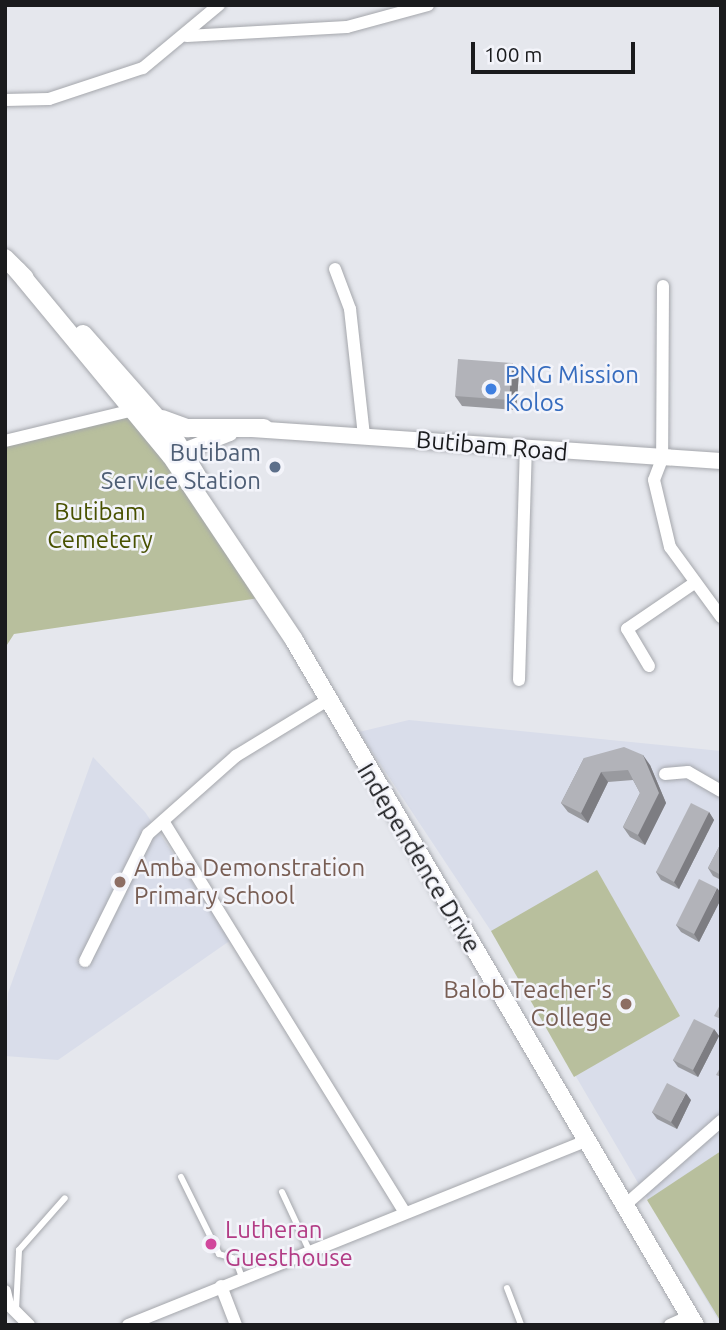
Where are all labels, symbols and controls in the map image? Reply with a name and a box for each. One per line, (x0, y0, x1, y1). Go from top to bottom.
scale bar (474, 28, 638, 72)
text: 100 m (484, 42, 542, 66)
place label: PNG Mission Kolos (505, 361, 639, 417)
marker: PNG Mission Kolos (483, 381, 499, 397)
street label: Butibam Road (415, 425, 569, 467)
place label: Butibam Service Station (101, 439, 261, 495)
marker: Butibam Service Station (267, 459, 283, 475)
park label: Butibam Cemetery (47, 498, 153, 554)
street label: Independence Drive (351, 758, 487, 958)
place label: Amba Demonstration Primary School (134, 854, 365, 910)
marker: Amba Demonstration Primary School (112, 874, 128, 890)
place label: Balob Teacher's College (443, 976, 612, 1032)
marker: Balob Teacher's College (618, 996, 634, 1012)
place label: Lutheran Guesthouse (225, 1216, 353, 1272)
marker: Lutheran Guesthouse (203, 1236, 219, 1252)

